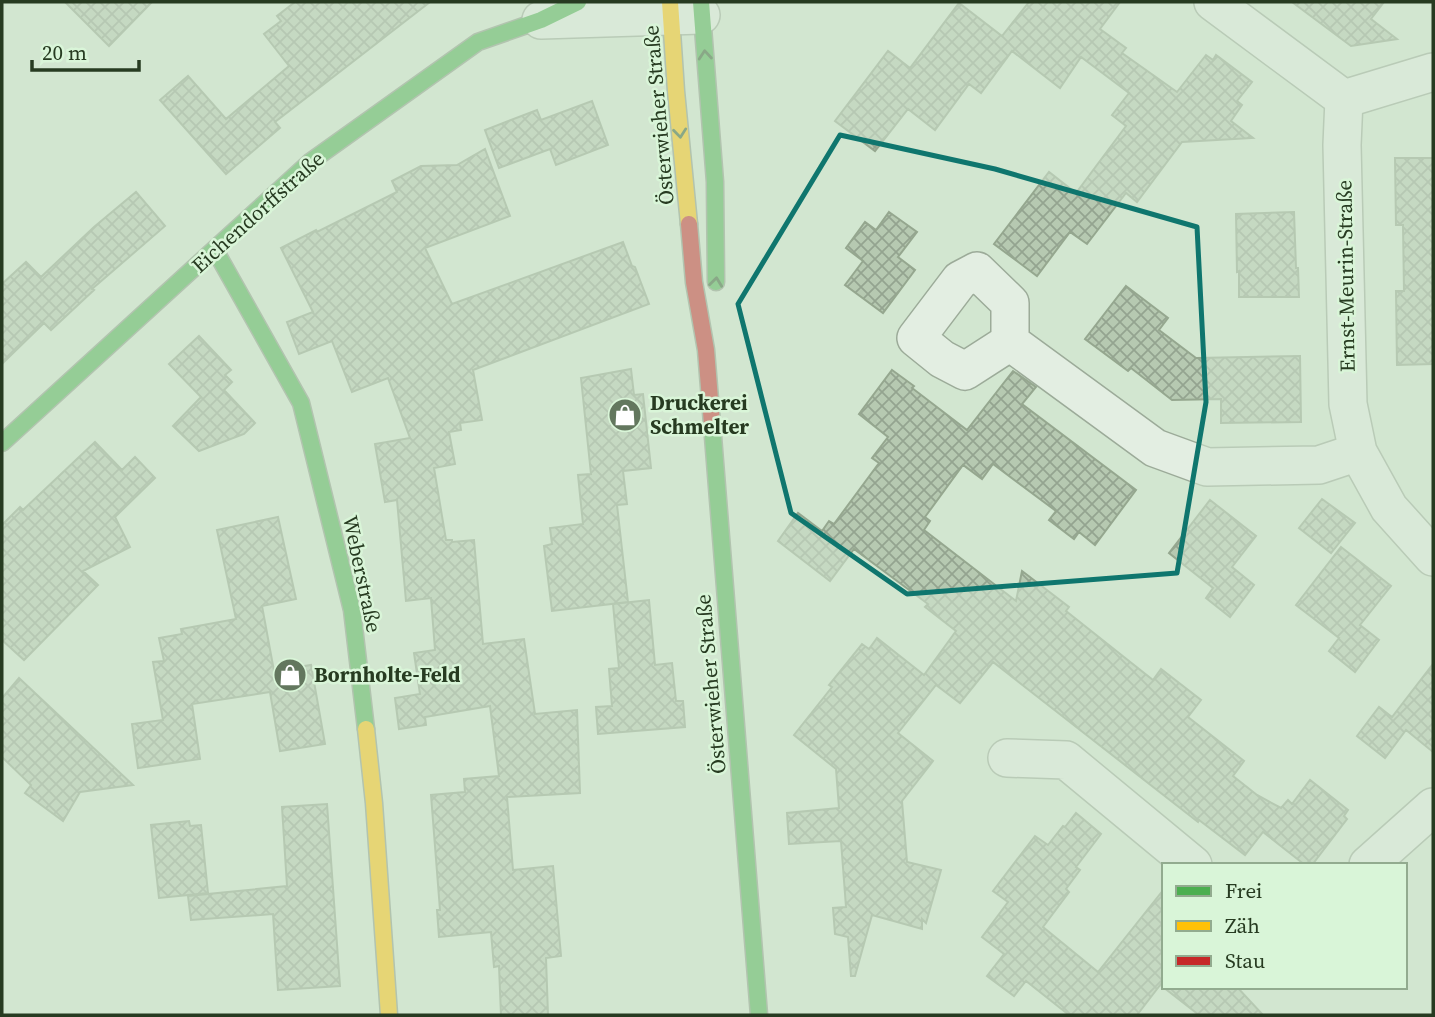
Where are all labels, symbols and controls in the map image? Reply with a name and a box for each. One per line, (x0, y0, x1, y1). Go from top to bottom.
street label: Österwieher Straße (636, 24, 681, 206)
scale bar (32, 28, 138, 72)
text: 20 m (42, 38, 87, 67)
one-way arrow (698, 49, 713, 60)
one-way arrow (672, 128, 687, 139)
street label: Eichendorffstraße (185, 144, 330, 279)
street label: Ernst-Meurin-Straße (1329, 180, 1362, 372)
one-way arrow (708, 276, 723, 288)
place label: Druckerei Schmelter (650, 388, 749, 441)
shop icon: Druckerei Schmelter (606, 396, 644, 434)
street label: Weberstraße (336, 513, 389, 635)
street label: Österwieher Straße (688, 593, 733, 775)
shop icon: Bornholte-Feld (271, 656, 309, 694)
place label: Bornholte-Feld (314, 660, 461, 689)
legend (1162, 863, 1407, 989)
text: Frei (1225, 876, 1262, 905)
text: Zäh (1225, 911, 1260, 940)
text: Stau (1225, 946, 1265, 975)

